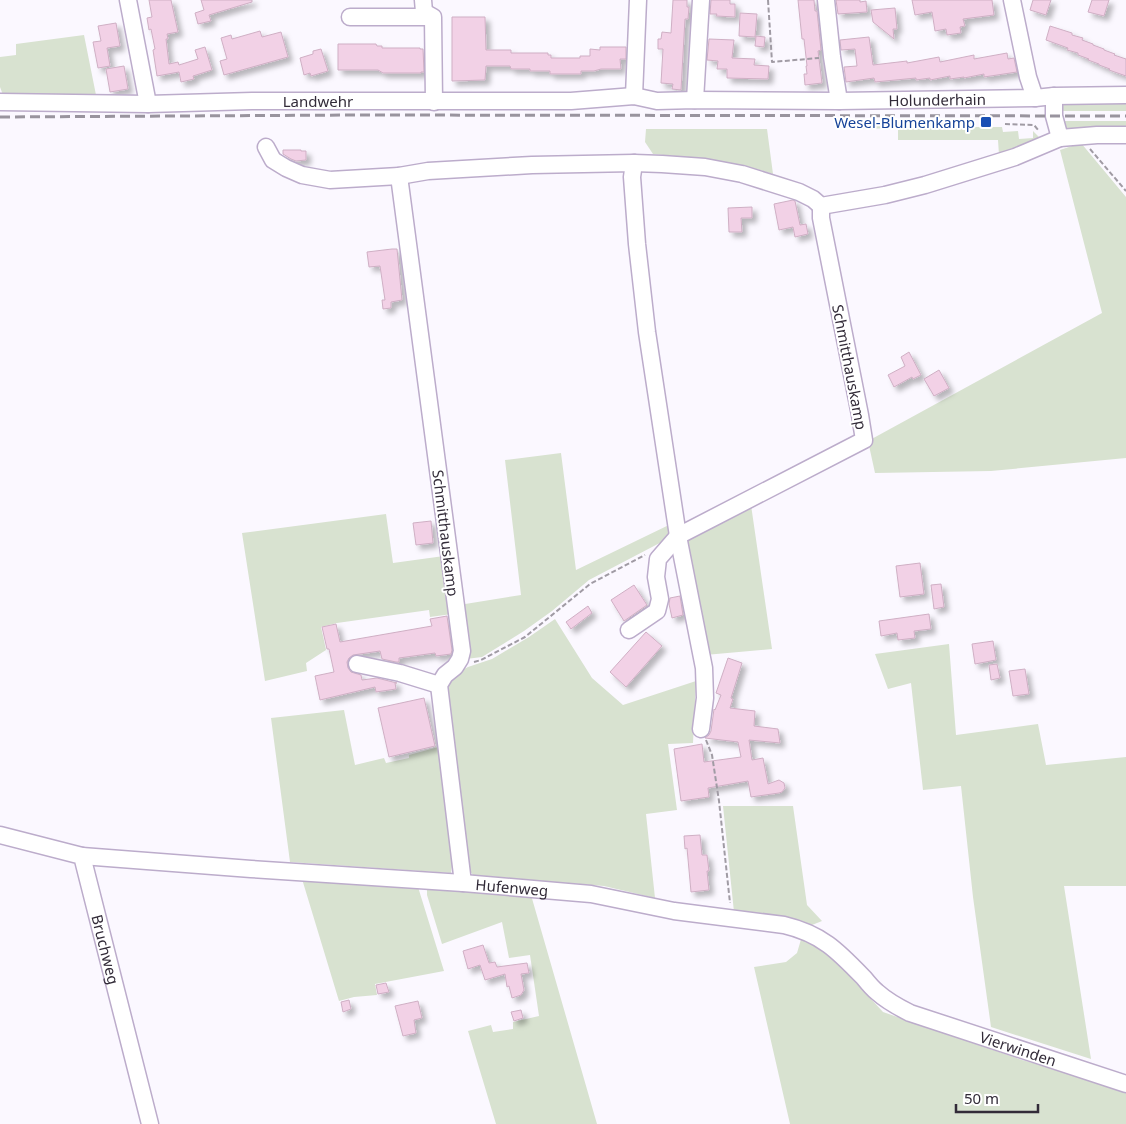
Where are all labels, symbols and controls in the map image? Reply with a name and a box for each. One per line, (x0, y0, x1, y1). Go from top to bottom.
street label: Holunderhain (888, 89, 986, 110)
street label: Landwehr (283, 91, 353, 111)
place label: Wesel-Blumenkamp (834, 112, 975, 132)
marker: Wesel-Blumenkamp (979, 115, 993, 129)
street label: Schmitthauskamp (828, 303, 872, 431)
street label: Schmitthauskamp (428, 469, 464, 597)
street label: Hufenweg (475, 874, 549, 900)
street label: Bruchweg (87, 912, 124, 986)
street label: Vierwinden (977, 1027, 1059, 1070)
scale bar (956, 1082, 1038, 1114)
text: 50 m (964, 1088, 999, 1108)

